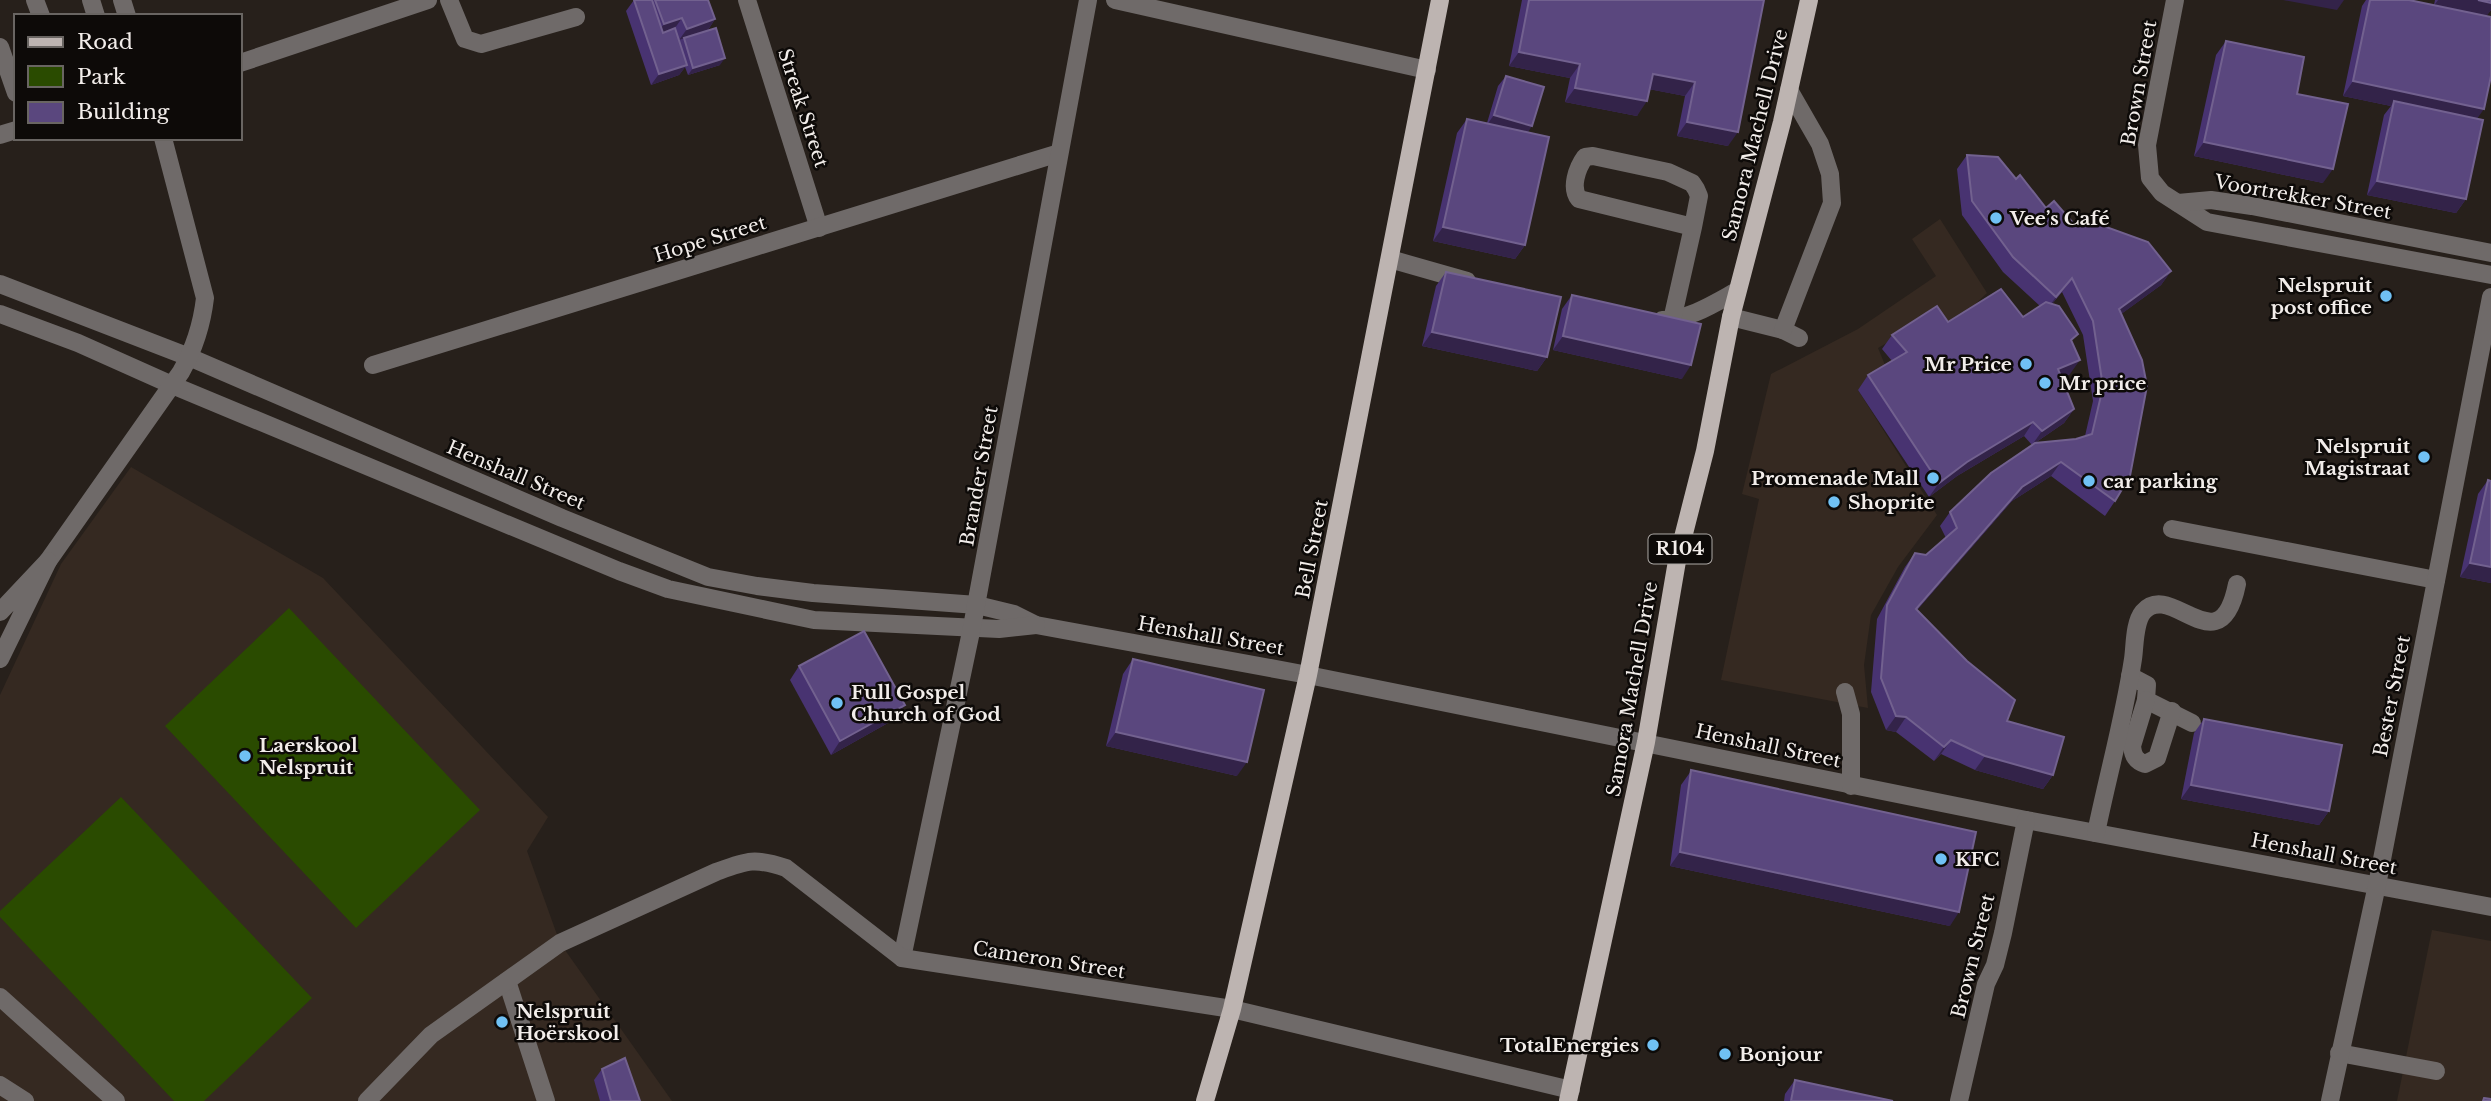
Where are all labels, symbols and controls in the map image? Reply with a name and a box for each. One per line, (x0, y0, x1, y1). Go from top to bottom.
legend (14, 14, 242, 140)
street label: Brown Street (2117, 17, 2162, 148)
street label: Samora Machell Drive (1717, 26, 1793, 244)
text: Road (77, 29, 133, 55)
street label: Streak Street (773, 46, 833, 171)
text: Park (77, 64, 126, 90)
text: Building (77, 99, 170, 125)
street label: Voortrekker Street (2212, 170, 2394, 224)
place label: Vee’s Café (2009, 207, 2110, 230)
marker: Vee’s Café (1988, 210, 2004, 226)
street label: Hope Street (651, 211, 770, 267)
place label: Nelspruit post office (2271, 274, 2373, 319)
marker: Nelspruit post office (2378, 288, 2394, 304)
place label: Mr Price (1924, 353, 2012, 376)
marker: Mr Price (2018, 356, 2034, 372)
place label: Mr price (2059, 372, 2146, 395)
marker: Mr price (2037, 375, 2053, 391)
street label: Brander Street (955, 403, 1003, 548)
street label: Henshall Street (443, 435, 589, 515)
place label: Nelspruit Magistraat (2304, 435, 2411, 480)
marker: Nelspruit Magistraat (2416, 449, 2432, 465)
place label: Promenade Mall (1751, 467, 1919, 490)
marker: Promenade Mall (1925, 470, 1941, 486)
place label: car parking (2103, 470, 2219, 493)
marker: car parking (2081, 473, 2097, 489)
place label: Shoprite (1848, 491, 1935, 514)
marker: Shoprite (1826, 494, 1842, 510)
street label: Bell Street (1291, 497, 1333, 600)
road number: R104 (1648, 534, 1712, 564)
street label: Samora Machell Drive (1602, 580, 1662, 798)
street label: Henshall Street (1136, 612, 1287, 660)
street label: Bester Street (2369, 632, 2415, 759)
place label: Full Gospel Church of God (851, 681, 1001, 726)
marker: Full Gospel Church of God (829, 695, 845, 711)
street label: Henshall Street (1693, 719, 1844, 773)
place label: Laerskool Nelspruit (259, 734, 358, 779)
marker: Laerskool Nelspruit (237, 748, 253, 764)
street label: Henshall Street (2249, 829, 2400, 880)
place label: KFC (1955, 848, 1999, 871)
marker: KFC (1933, 851, 1949, 867)
street label: Brown Street (1946, 891, 2000, 1021)
street label: Cameron Street (971, 937, 1128, 984)
place label: Nelspruit Hoërskool (516, 1000, 620, 1045)
marker: Nelspruit Hoërskool (494, 1014, 510, 1030)
place label: TotalEnergies (1500, 1034, 1639, 1057)
marker: TotalEnergies (1645, 1037, 1661, 1053)
place label: Bonjour (1739, 1043, 1823, 1066)
marker: Bonjour (1717, 1046, 1733, 1062)

